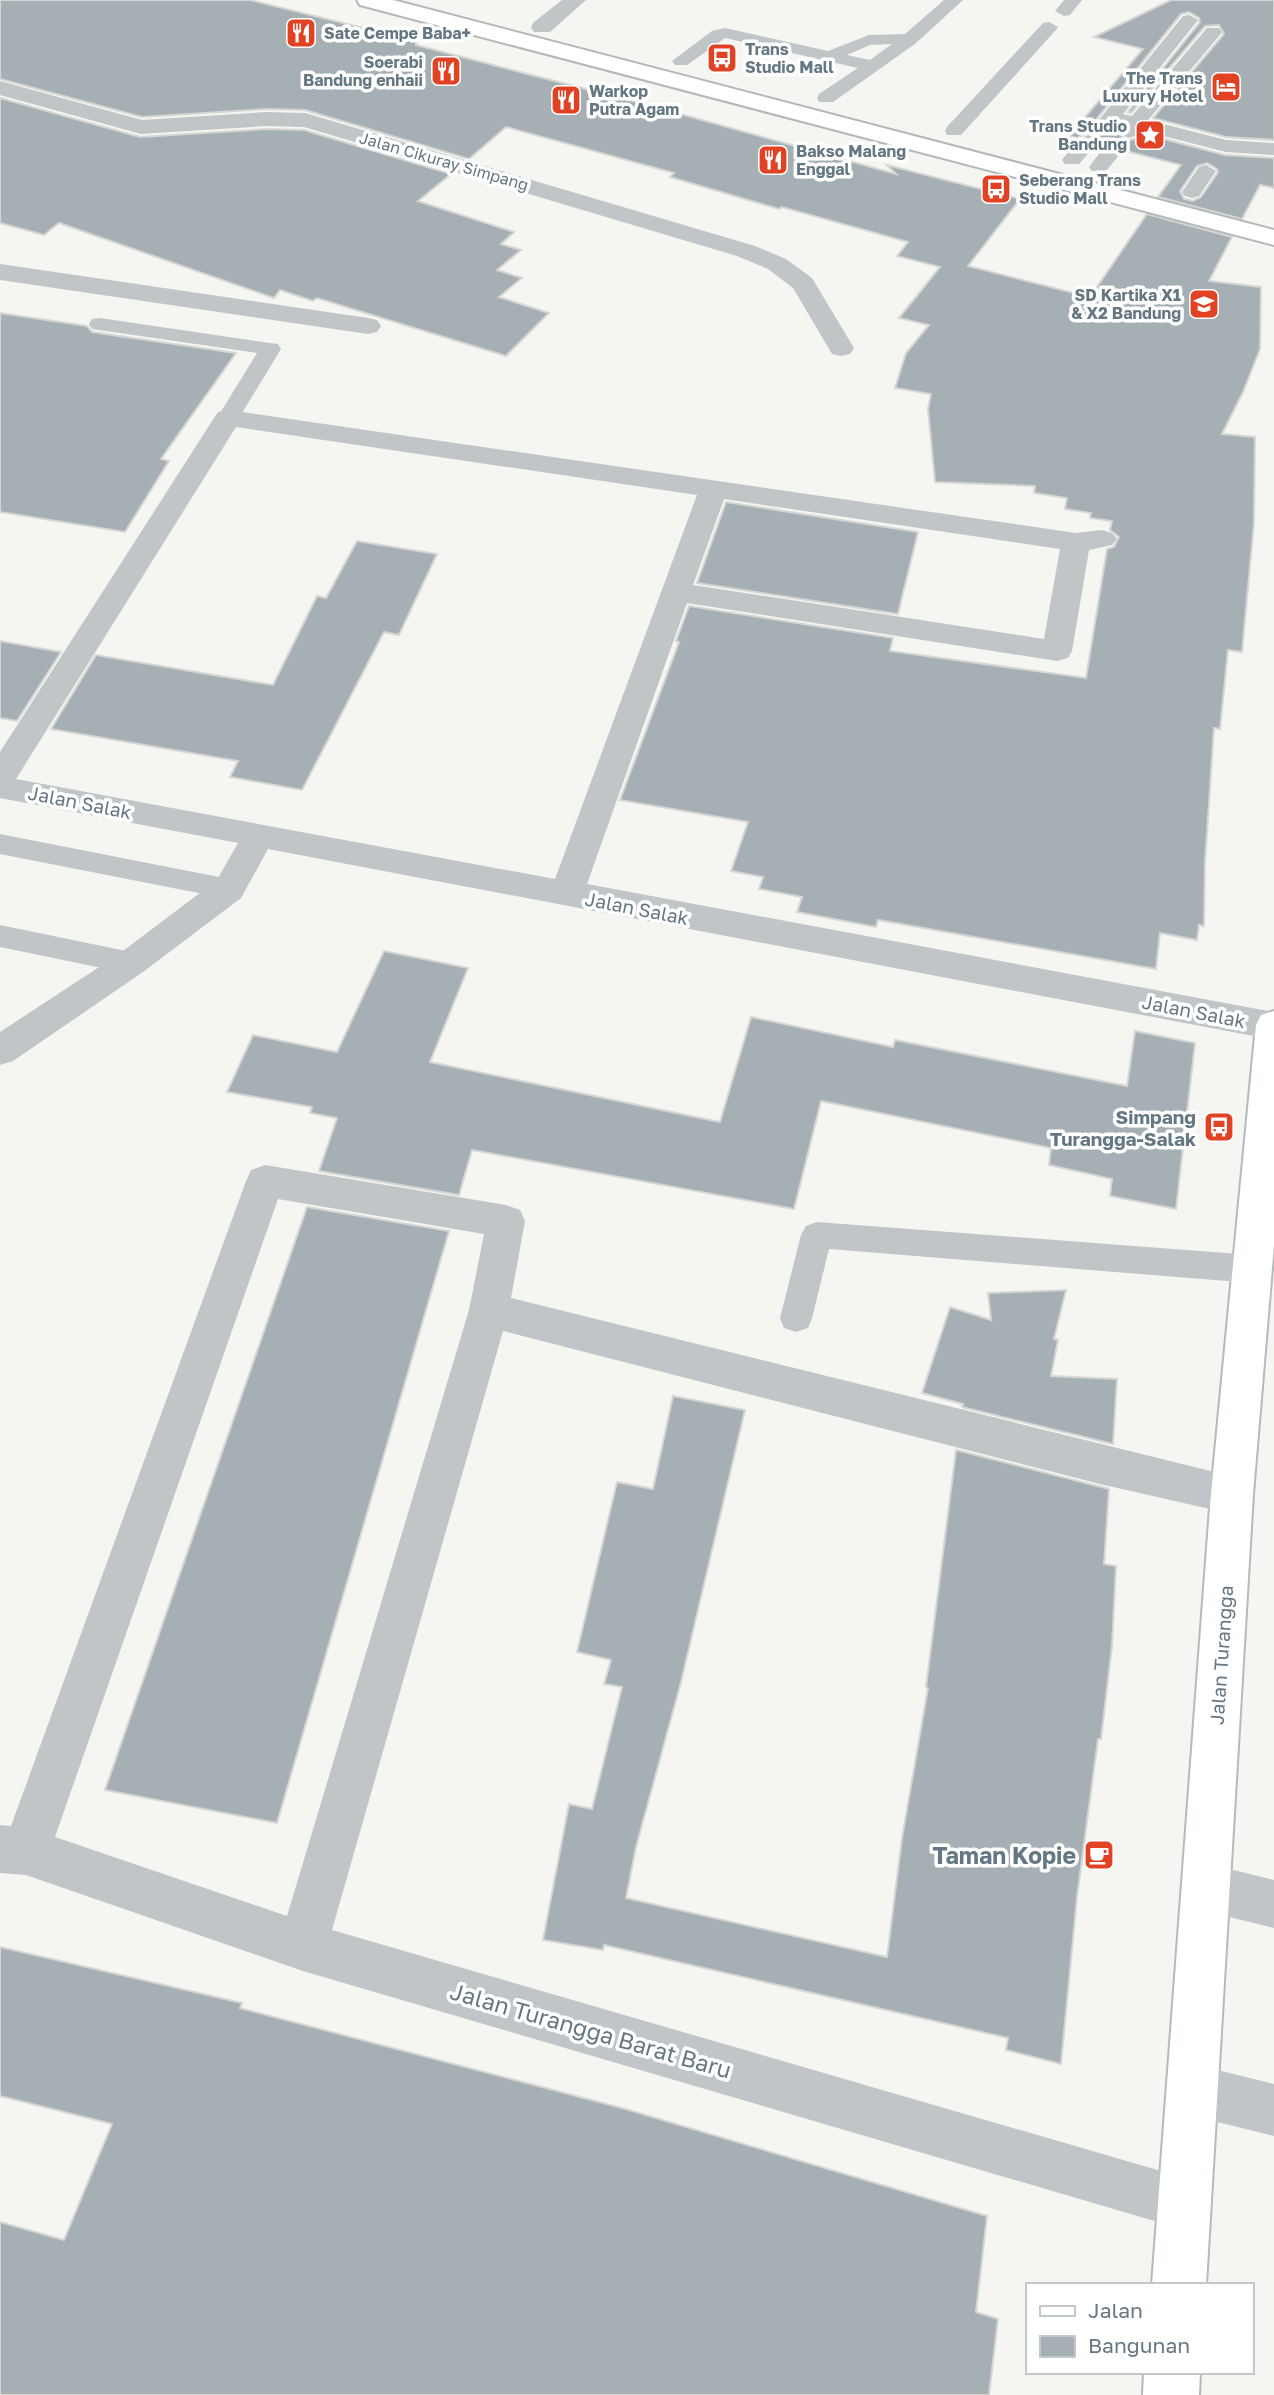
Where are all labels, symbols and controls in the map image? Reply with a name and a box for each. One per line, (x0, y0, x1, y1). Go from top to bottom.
restaurant icon: Sate Cempe Baba+ (284, 16, 318, 50)
place label: Sate Cempe Baba+ (324, 23, 471, 43)
place label: Trans Studio Mall (745, 39, 834, 77)
bus stop icon: Trans Studio Mall (705, 41, 739, 75)
place label: Soerabi Bandung enhaii (303, 52, 423, 90)
restaurant icon: Soerabi Bandung enhaii (429, 54, 463, 88)
place label: The Trans Luxury Hotel (1103, 68, 1204, 106)
hotel icon: The Trans Luxury Hotel (1209, 70, 1243, 104)
place label: Warkop Putra Agam (589, 81, 679, 119)
restaurant icon: Warkop Putra Agam (549, 83, 583, 117)
place label: Trans Studio Bandung (1029, 116, 1127, 154)
place icon: Trans Studio Bandung (1133, 118, 1167, 152)
street label: Jalan Cikuray Simpang (357, 127, 531, 195)
place label: Bakso Malang Enggal (796, 141, 906, 179)
restaurant icon: Bakso Malang Enggal (756, 143, 790, 177)
place label: Seberang Trans Studio Mall (1019, 170, 1141, 208)
bus stop icon: Seberang Trans Studio Mall (979, 172, 1013, 206)
place label: SD Kartika X1 & X2 Bandung (1071, 285, 1181, 323)
school or university icon: SD Kartika X1 & X2 Bandung (1187, 287, 1221, 321)
street label: Jalan Salak (26, 781, 134, 823)
street label: Jalan Salak (583, 887, 691, 929)
street label: Jalan Salak (1140, 990, 1248, 1032)
place label: Simpang Turangga-Salak (1050, 1105, 1196, 1150)
bus stop icon: Simpang Turangga-Salak (1202, 1110, 1236, 1144)
street label: Jalan Turangga (1205, 1584, 1237, 1726)
cafe icon: Taman Kopie (1082, 1838, 1116, 1872)
place label: Taman Kopie (932, 1841, 1076, 1869)
street label: Jalan Turangga Barat Baru (447, 1976, 735, 2084)
legend (1026, 2283, 1253, 2374)
text: Jalan (1088, 2297, 1143, 2323)
text: Bangunan (1088, 2332, 1190, 2358)

